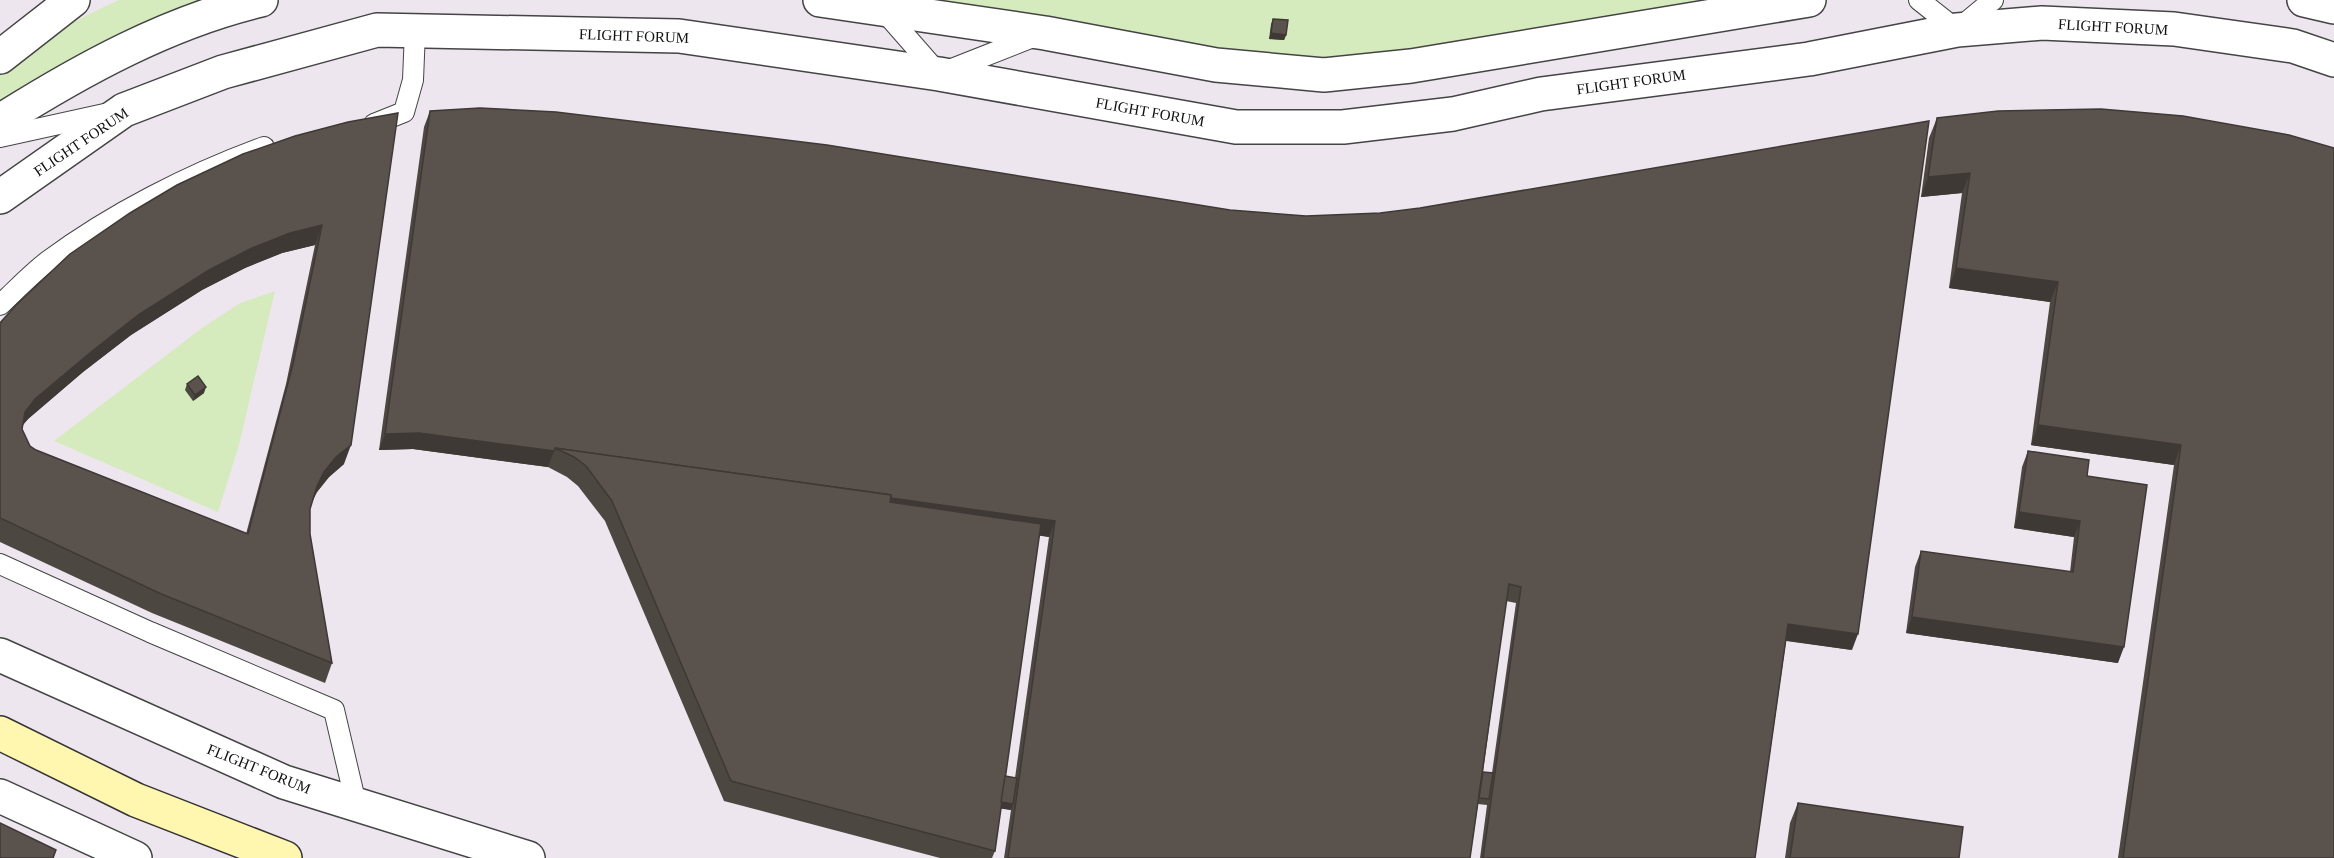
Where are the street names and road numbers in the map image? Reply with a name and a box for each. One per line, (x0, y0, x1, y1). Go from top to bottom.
street label: FLIGHT FORUM (2058, 16, 2168, 38)
street label: FLIGHT FORUM (579, 26, 689, 46)
street label: FLIGHT FORUM (1575, 66, 1687, 98)
street label: FLIGHT FORUM (1094, 95, 1206, 129)
street label: FLIGHT FORUM (31, 105, 131, 179)
street label: FLIGHT FORUM (205, 741, 313, 797)

